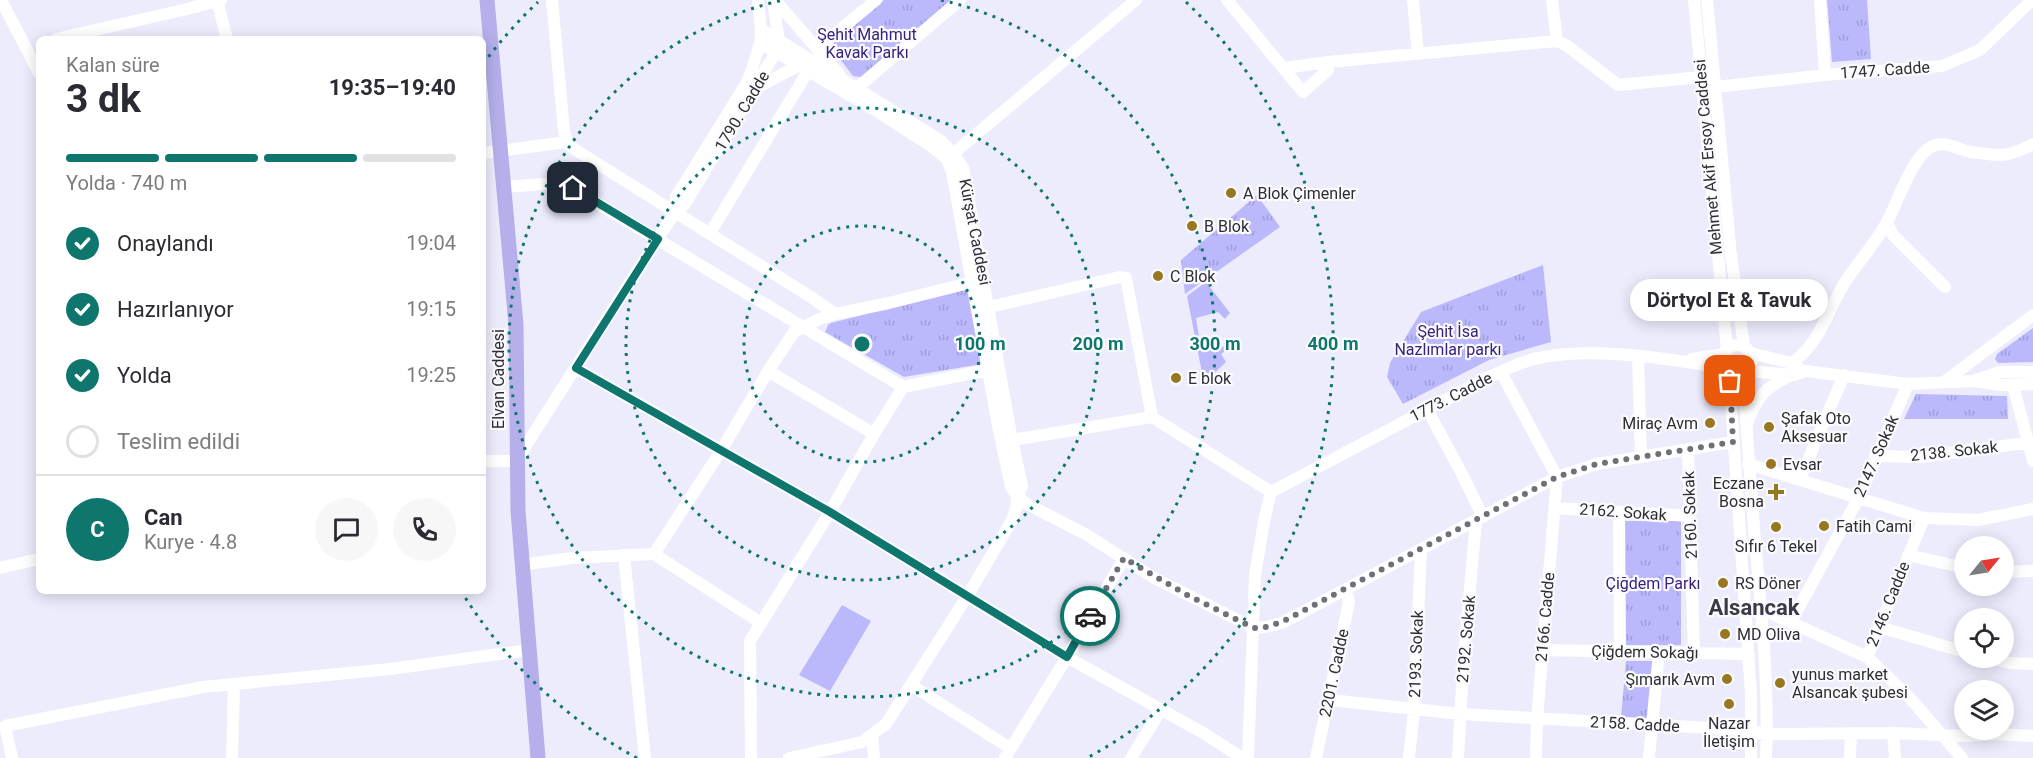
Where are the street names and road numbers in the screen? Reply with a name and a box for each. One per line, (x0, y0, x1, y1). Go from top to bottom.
street label: 1747. Cadde (1840, 57, 1930, 83)
street label: Mehmet Akif Ersoy Caddesi (1690, 59, 1726, 255)
street label: 1790. Cadde (711, 68, 773, 154)
street label: Kürşat Caddesi (955, 177, 995, 287)
street label: Elvan Caddesi (489, 329, 508, 429)
street label: 1773. Cadde (1407, 368, 1495, 426)
street label: 2147. Sokak (1849, 411, 1903, 500)
street label: 2138. Sokak (1909, 437, 1999, 465)
street label: 2160. Sokak (1679, 470, 1701, 559)
street label: 2162. Sokak (1579, 499, 1668, 525)
street label: 2146. Cadde (1862, 559, 1914, 649)
street label: 2166. Cadde (1532, 571, 1558, 663)
street label: 2192. Sokak (1453, 594, 1479, 684)
street label: 2193. Sokak (1405, 609, 1427, 698)
street label: 2201. Cadde (1315, 627, 1353, 719)
street label: Çiğdem Sokağı (1591, 642, 1699, 662)
street label: 2158. Cadde (1590, 712, 1680, 736)

